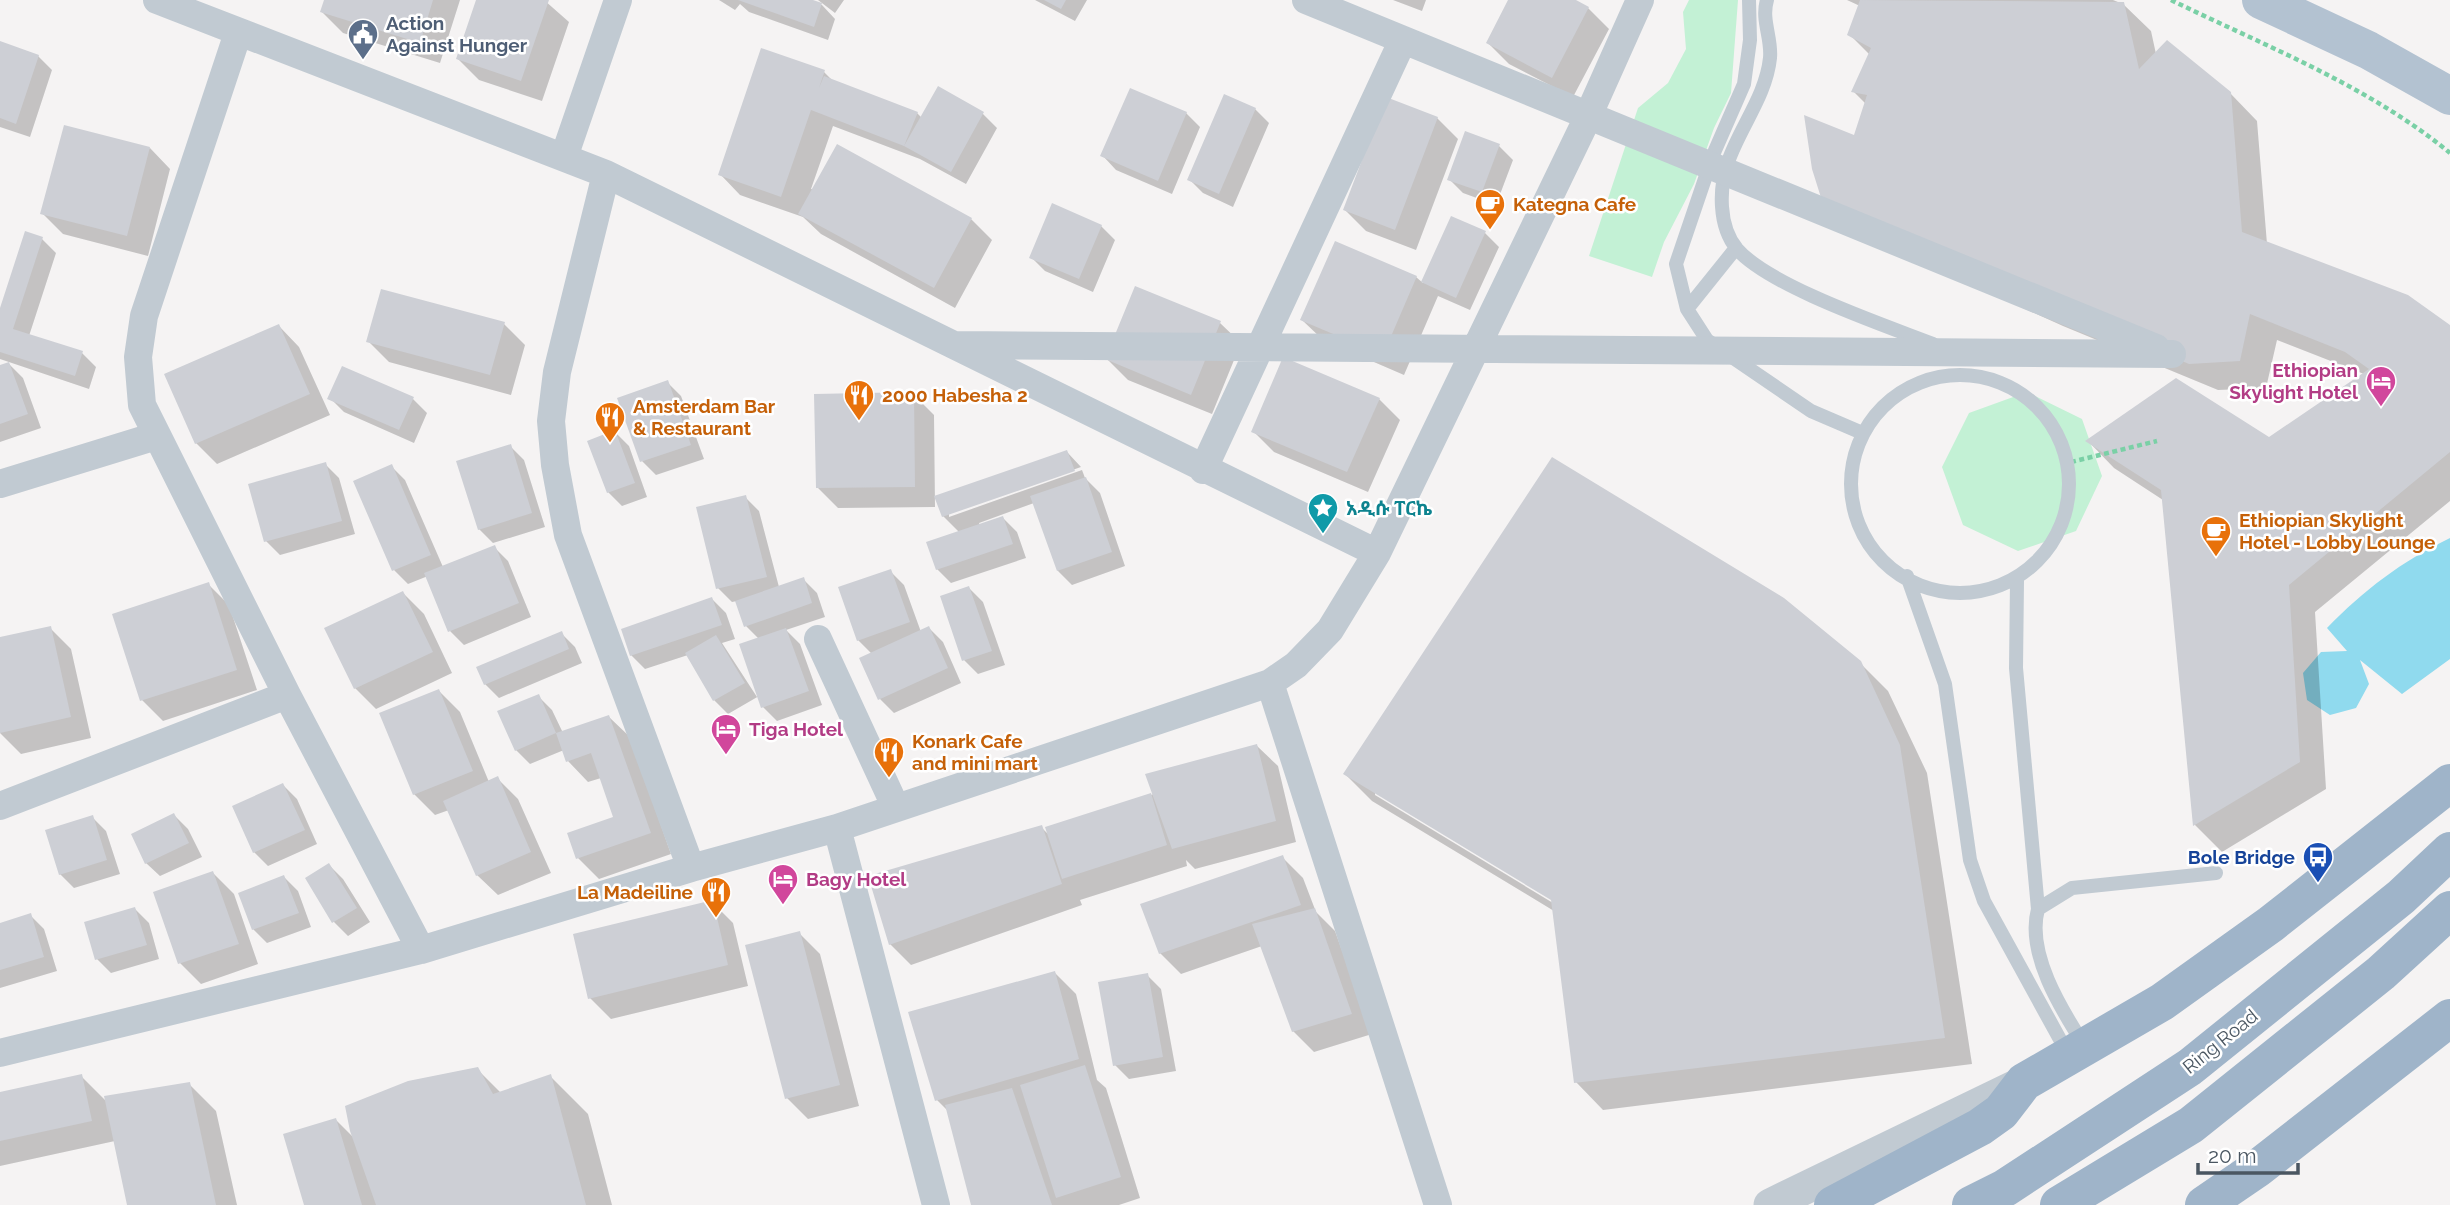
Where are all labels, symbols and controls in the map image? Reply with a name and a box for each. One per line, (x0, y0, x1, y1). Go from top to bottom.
place label: Action Against Hunger (386, 12, 528, 56)
public building icon: Action Against Hunger (346, 17, 380, 61)
cafe icon: Kategna Cafe (1473, 187, 1507, 231)
place label: Kategna Cafe (1513, 193, 1636, 215)
place label: Ethiopian Skylight Hotel (2229, 359, 2359, 403)
hotel icon: Ethiopian Skylight Hotel (2364, 364, 2398, 408)
restaurant icon: 2000 Habesha 2 (842, 378, 876, 422)
place label: 2000 Habesha 2 (882, 384, 1028, 406)
place label: Amsterdam Bar & Restaurant (633, 395, 776, 439)
restaurant icon: Amsterdam Bar & Restaurant (593, 400, 627, 444)
place icon: አዲሱ ፐርኬ (1306, 491, 1340, 535)
place label: አዲሱ ፐርኬ (1346, 497, 1433, 519)
place label: Ethiopian Skylight Hotel - Lobby Lounge (2239, 509, 2435, 553)
cafe icon: Ethiopian Skylight Hotel - Lobby Lounge (2199, 514, 2233, 558)
hotel icon: Tiga Hotel (709, 712, 743, 756)
place label: Tiga Hotel (749, 718, 844, 740)
place label: Konark Cafe and mini mart (912, 730, 1039, 774)
restaurant icon: Konark Cafe and mini mart (872, 735, 906, 779)
bus stop icon: Bole Bridge (2301, 840, 2335, 884)
place label: Bole Bridge (2188, 846, 2295, 868)
hotel icon: Bagy Hotel (766, 862, 800, 906)
place label: Bagy Hotel (806, 868, 907, 890)
restaurant icon: La Madeiline (699, 875, 733, 919)
place label: La Madeiline (577, 881, 693, 903)
street label: Ring Road (2178, 1004, 2262, 1078)
scale bar (2198, 1132, 2298, 1176)
text: 20 m (2208, 1143, 2256, 1168)

